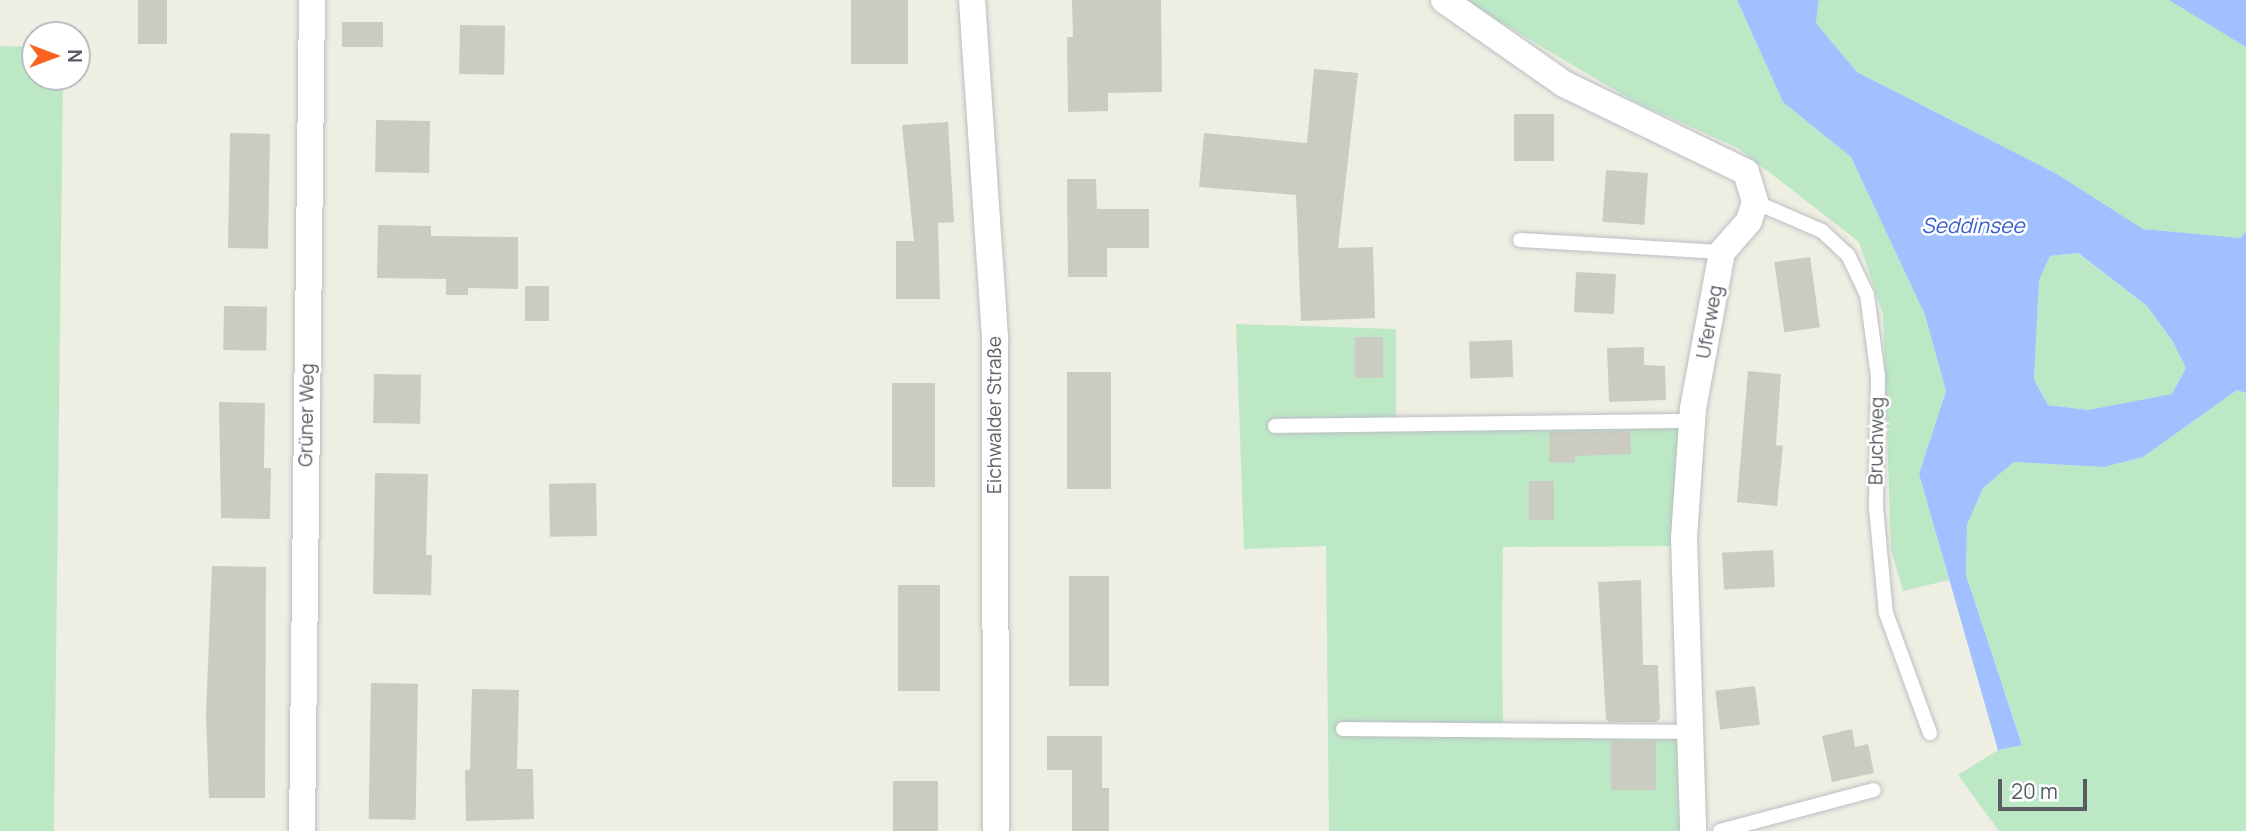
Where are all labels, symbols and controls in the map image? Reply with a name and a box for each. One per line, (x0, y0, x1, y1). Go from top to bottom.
north arrow (21, 21, 91, 91)
text: N (62, 49, 88, 63)
water label: Seddinsee (1921, 212, 2025, 238)
street label: Uferweg (1692, 283, 1728, 361)
street label: Eichwalder Straße (984, 336, 1006, 494)
street label: Grüner Weg (295, 363, 319, 467)
street label: Bruchweg (1865, 397, 1889, 485)
scale bar (2001, 764, 2090, 808)
text: 20 m (2011, 777, 2058, 805)

